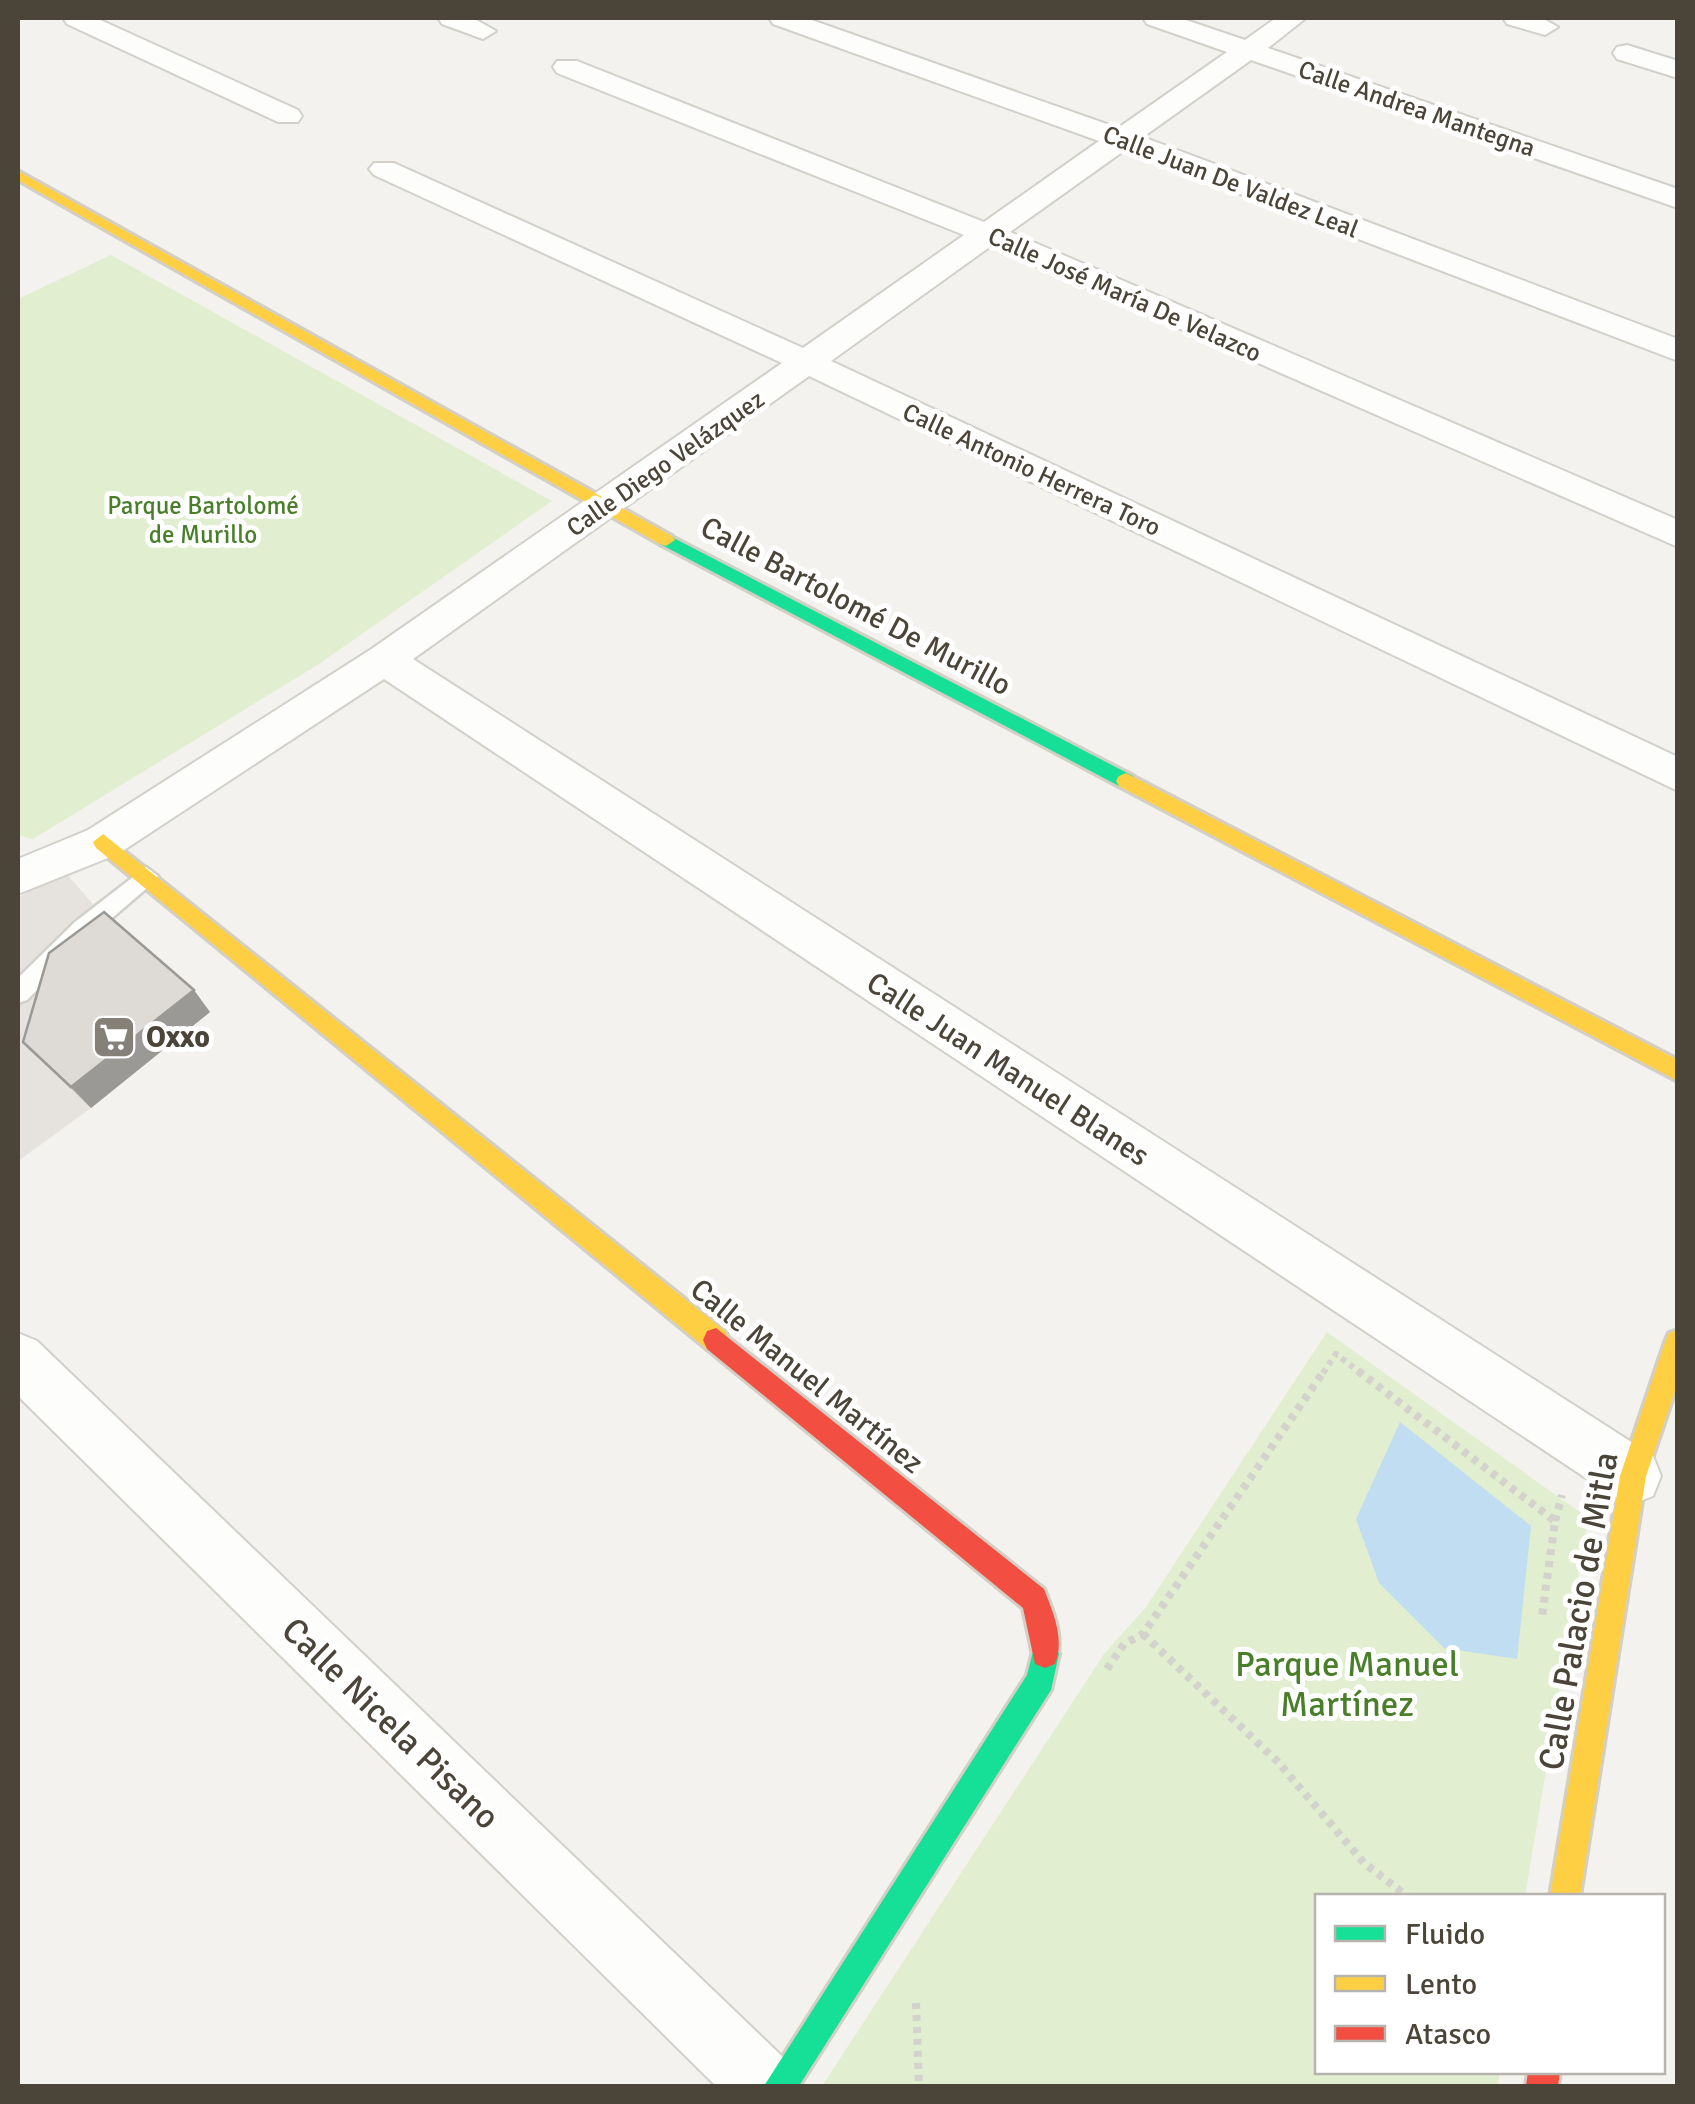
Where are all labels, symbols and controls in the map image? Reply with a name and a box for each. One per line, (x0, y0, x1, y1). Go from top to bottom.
street label: Calle Andrea Mantegna (1294, 53, 1539, 164)
street label: Calle Juan De Valdez Leal (1099, 118, 1363, 245)
street label: Calle José María De Velazco (983, 220, 1266, 369)
street label: Calle Diego Velázquez (560, 384, 770, 543)
street label: Calle Antonio Herrera Toro (898, 396, 1166, 543)
park label: Parque Bartolomé de Murillo (107, 490, 299, 550)
street label: Calle Bartolomé De Murillo (694, 509, 1017, 704)
street label: Calle Juan Manuel Blanes (860, 964, 1156, 1175)
supermarket icon: Oxxo (91, 1014, 137, 1060)
place label: Oxxo (146, 1019, 210, 1056)
street label: Calle Manuel Martínez (683, 1271, 931, 1482)
street label: Calle Palacio de Mitla (1529, 1449, 1628, 1774)
street label: Calle Nicela Pisano (273, 1608, 509, 1838)
park label: Parque Manuel Martínez (1235, 1643, 1459, 1726)
legend (1315, 1894, 1665, 2074)
text: Fluido (1405, 1916, 1485, 1953)
text: Lento (1405, 1966, 1477, 2003)
text: Atasco (1405, 2016, 1491, 2053)

